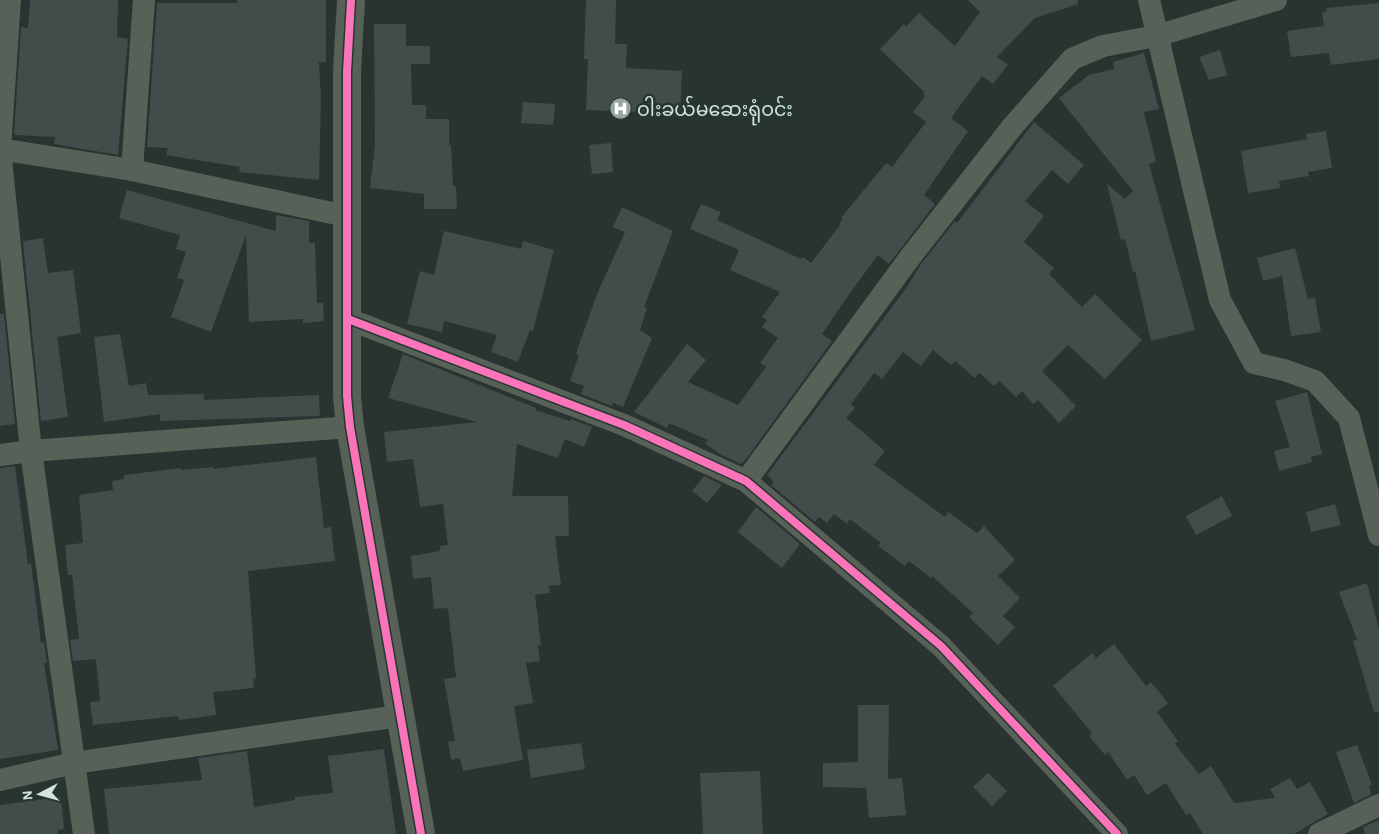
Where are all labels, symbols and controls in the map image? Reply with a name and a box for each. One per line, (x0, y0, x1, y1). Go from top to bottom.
place label: ဝါးခယ်မဆေးရုံဝင်း (637, 95, 793, 126)
hospital icon: ဝါးခယ်မဆေးရုံဝင်း (609, 97, 633, 121)
north arrow (15, 769, 65, 819)
text: N (21, 790, 36, 801)

